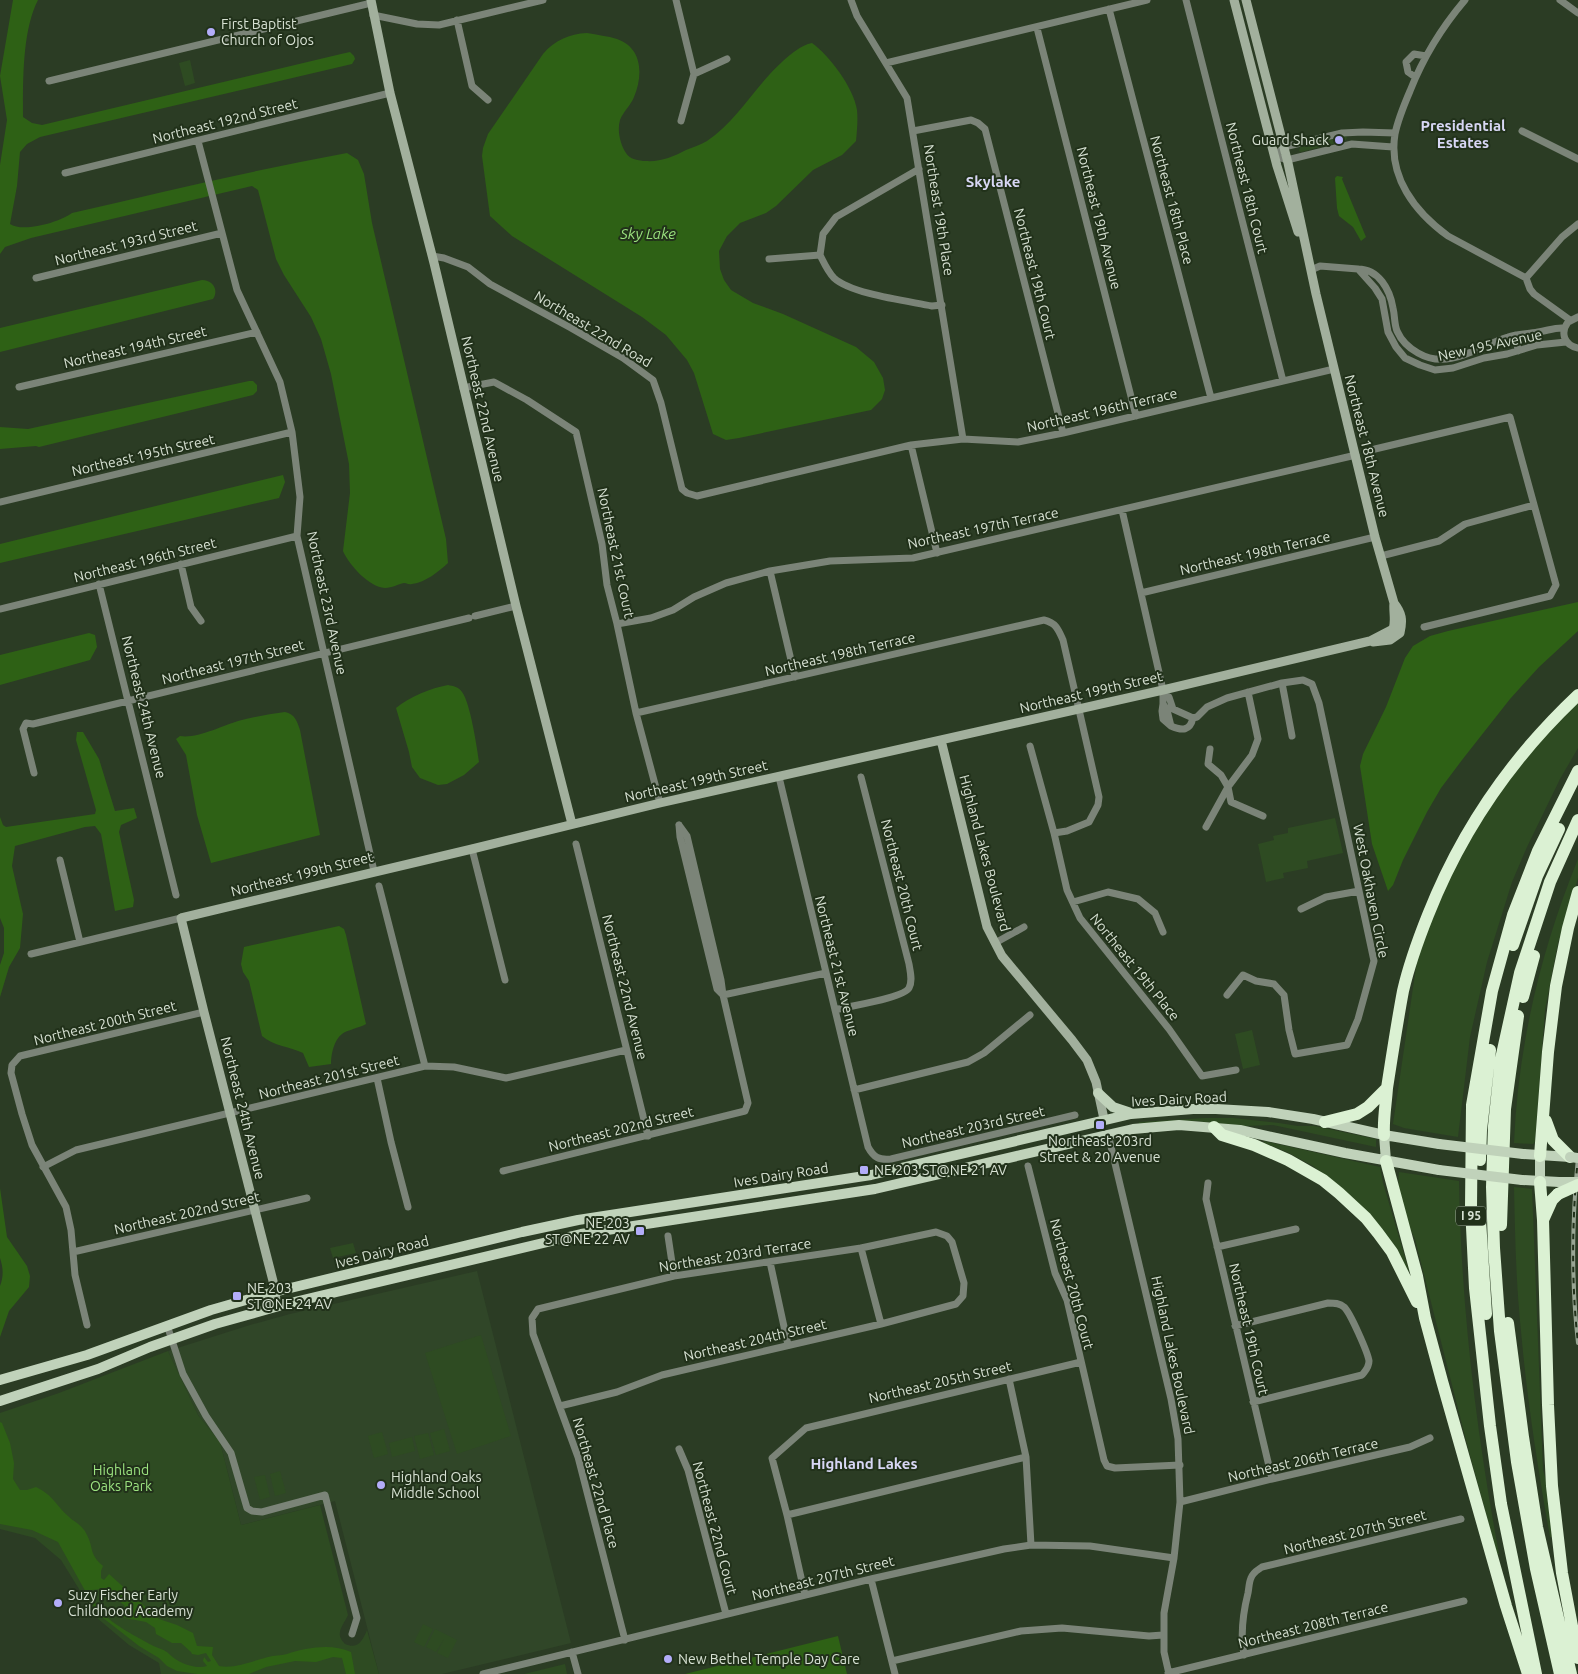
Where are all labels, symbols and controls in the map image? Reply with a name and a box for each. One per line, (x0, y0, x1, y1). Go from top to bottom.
place label: First Baptist Church of Ojos (221, 16, 314, 48)
marker: First Baptist Church of Ojos (205, 26, 217, 38)
street label: Northeast 192nd Street (151, 95, 300, 147)
district label: Presidential Estates (1420, 117, 1506, 151)
street label: Northeast 18th Court (1223, 121, 1271, 256)
place label: Guard Shack (1252, 132, 1329, 148)
street label: Northeast 18th Place (1147, 134, 1197, 266)
marker: Guard Shack (1333, 134, 1345, 146)
street label: Northeast 19th Place (921, 143, 957, 277)
street label: Northeast 19th Avenue (1074, 145, 1124, 291)
district label: Skylake (966, 173, 1020, 190)
street label: Northeast 19th Court (1011, 207, 1059, 342)
street label: Northeast 193rd Street (53, 217, 199, 268)
water label: Sky Lake (619, 225, 676, 242)
street label: Northeast 22nd Road (531, 288, 655, 370)
street label: Northeast 194th Street (62, 323, 208, 371)
street label: New 195 Avenue (1437, 326, 1543, 364)
street label: Northeast 22nd Avenue (458, 335, 508, 483)
street label: Northeast 18th Avenue (1342, 373, 1392, 519)
street label: Northeast 196th Terrace (1025, 385, 1179, 435)
street label: Northeast 195th Street (70, 431, 216, 479)
street label: Northeast 21st Court (594, 486, 638, 620)
street label: Northeast 197th Terrace (906, 504, 1060, 552)
street label: Northeast 198th Terrace (1178, 528, 1332, 578)
street label: Northeast 23rd Avenue (304, 530, 350, 676)
street label: Northeast 196th Street (72, 534, 218, 585)
street label: Northeast 198th Terrace (763, 629, 917, 679)
street label: Northeast 24th Avenue (119, 634, 169, 780)
street label: Northeast 197th Street (160, 636, 306, 687)
street label: Northeast 199th Street (1018, 668, 1164, 716)
street label: Northeast 199th Street (623, 757, 769, 805)
street label: Highland Lakes Boulevard (956, 773, 1014, 933)
street label: Northeast 20th Court (878, 818, 926, 953)
street label: West Oakhaven Circle (1350, 822, 1392, 960)
street label: Northeast 199th Street (229, 848, 375, 899)
street label: Northeast 21st Avenue (812, 894, 862, 1038)
street label: Northeast 19th Place (1087, 910, 1183, 1024)
street label: Northeast 22nd Avenue (599, 913, 651, 1061)
street label: Northeast 200th Street (32, 997, 178, 1048)
street label: Northeast 24th Avenue (218, 1035, 268, 1181)
street label: Northeast 201st Street (257, 1052, 401, 1102)
street label: Ives Dairy Road (1131, 1089, 1227, 1109)
street label: Northeast 202nd Street (547, 1103, 696, 1155)
street label: Northeast 203rd Street (900, 1103, 1046, 1151)
marker: Northeast 203rd Street & 20 Avenue (1094, 1119, 1106, 1131)
place label: Northeast 203rd Street & 20 Avenue (1040, 1133, 1160, 1165)
street label: Ives Dairy Road (732, 1160, 830, 1190)
place label: NE 203 ST@NE 21 AV (874, 1162, 1007, 1178)
marker: NE 203 ST@NE 21 AV (858, 1164, 870, 1176)
street label: Northeast 202nd Street (113, 1188, 262, 1238)
road number: I 95 (1456, 1206, 1486, 1226)
place label: NE 203 ST@NE 22 AV (545, 1215, 630, 1247)
street label: Northeast 20th Court (1047, 1217, 1097, 1352)
marker: NE 203 ST@NE 22 AV (634, 1225, 646, 1237)
street label: Ives Dairy Road (334, 1233, 430, 1271)
street label: Northeast 203rd Terrace (658, 1235, 812, 1275)
street label: Northeast 19th Court (1226, 1262, 1272, 1397)
street label: Highland Lakes Boulevard (1148, 1274, 1198, 1436)
place label: NE 203 ST@NE 24 AV (247, 1280, 332, 1312)
marker: NE 203 ST@NE 24 AV (231, 1290, 243, 1302)
street label: Northeast 204th Street (682, 1316, 828, 1364)
street label: Northeast 205th Street (867, 1358, 1013, 1406)
street label: Northeast 22nd Place (570, 1416, 622, 1550)
street label: Northeast 206th Terrace (1226, 1435, 1380, 1485)
district label: Highland Lakes (810, 1455, 918, 1472)
street label: Northeast 22nd Court (689, 1460, 741, 1597)
park label: Highland Oaks Park (90, 1462, 152, 1494)
place label: Highland Oaks Middle School (391, 1469, 482, 1501)
marker: Highland Oaks Middle School (375, 1479, 387, 1491)
street label: Northeast 207th Street (1282, 1506, 1428, 1557)
street label: Northeast 207th Street (750, 1552, 896, 1603)
place label: Suzy Fischer Early Childhood Academy (68, 1587, 193, 1619)
marker: Suzy Fischer Early Childhood Academy (52, 1597, 64, 1609)
street label: Northeast 208th Terrace (1236, 1599, 1390, 1651)
place label: New Bethel Temple Day Care (678, 1651, 860, 1667)
marker: New Bethel Temple Day Care (662, 1653, 674, 1665)

